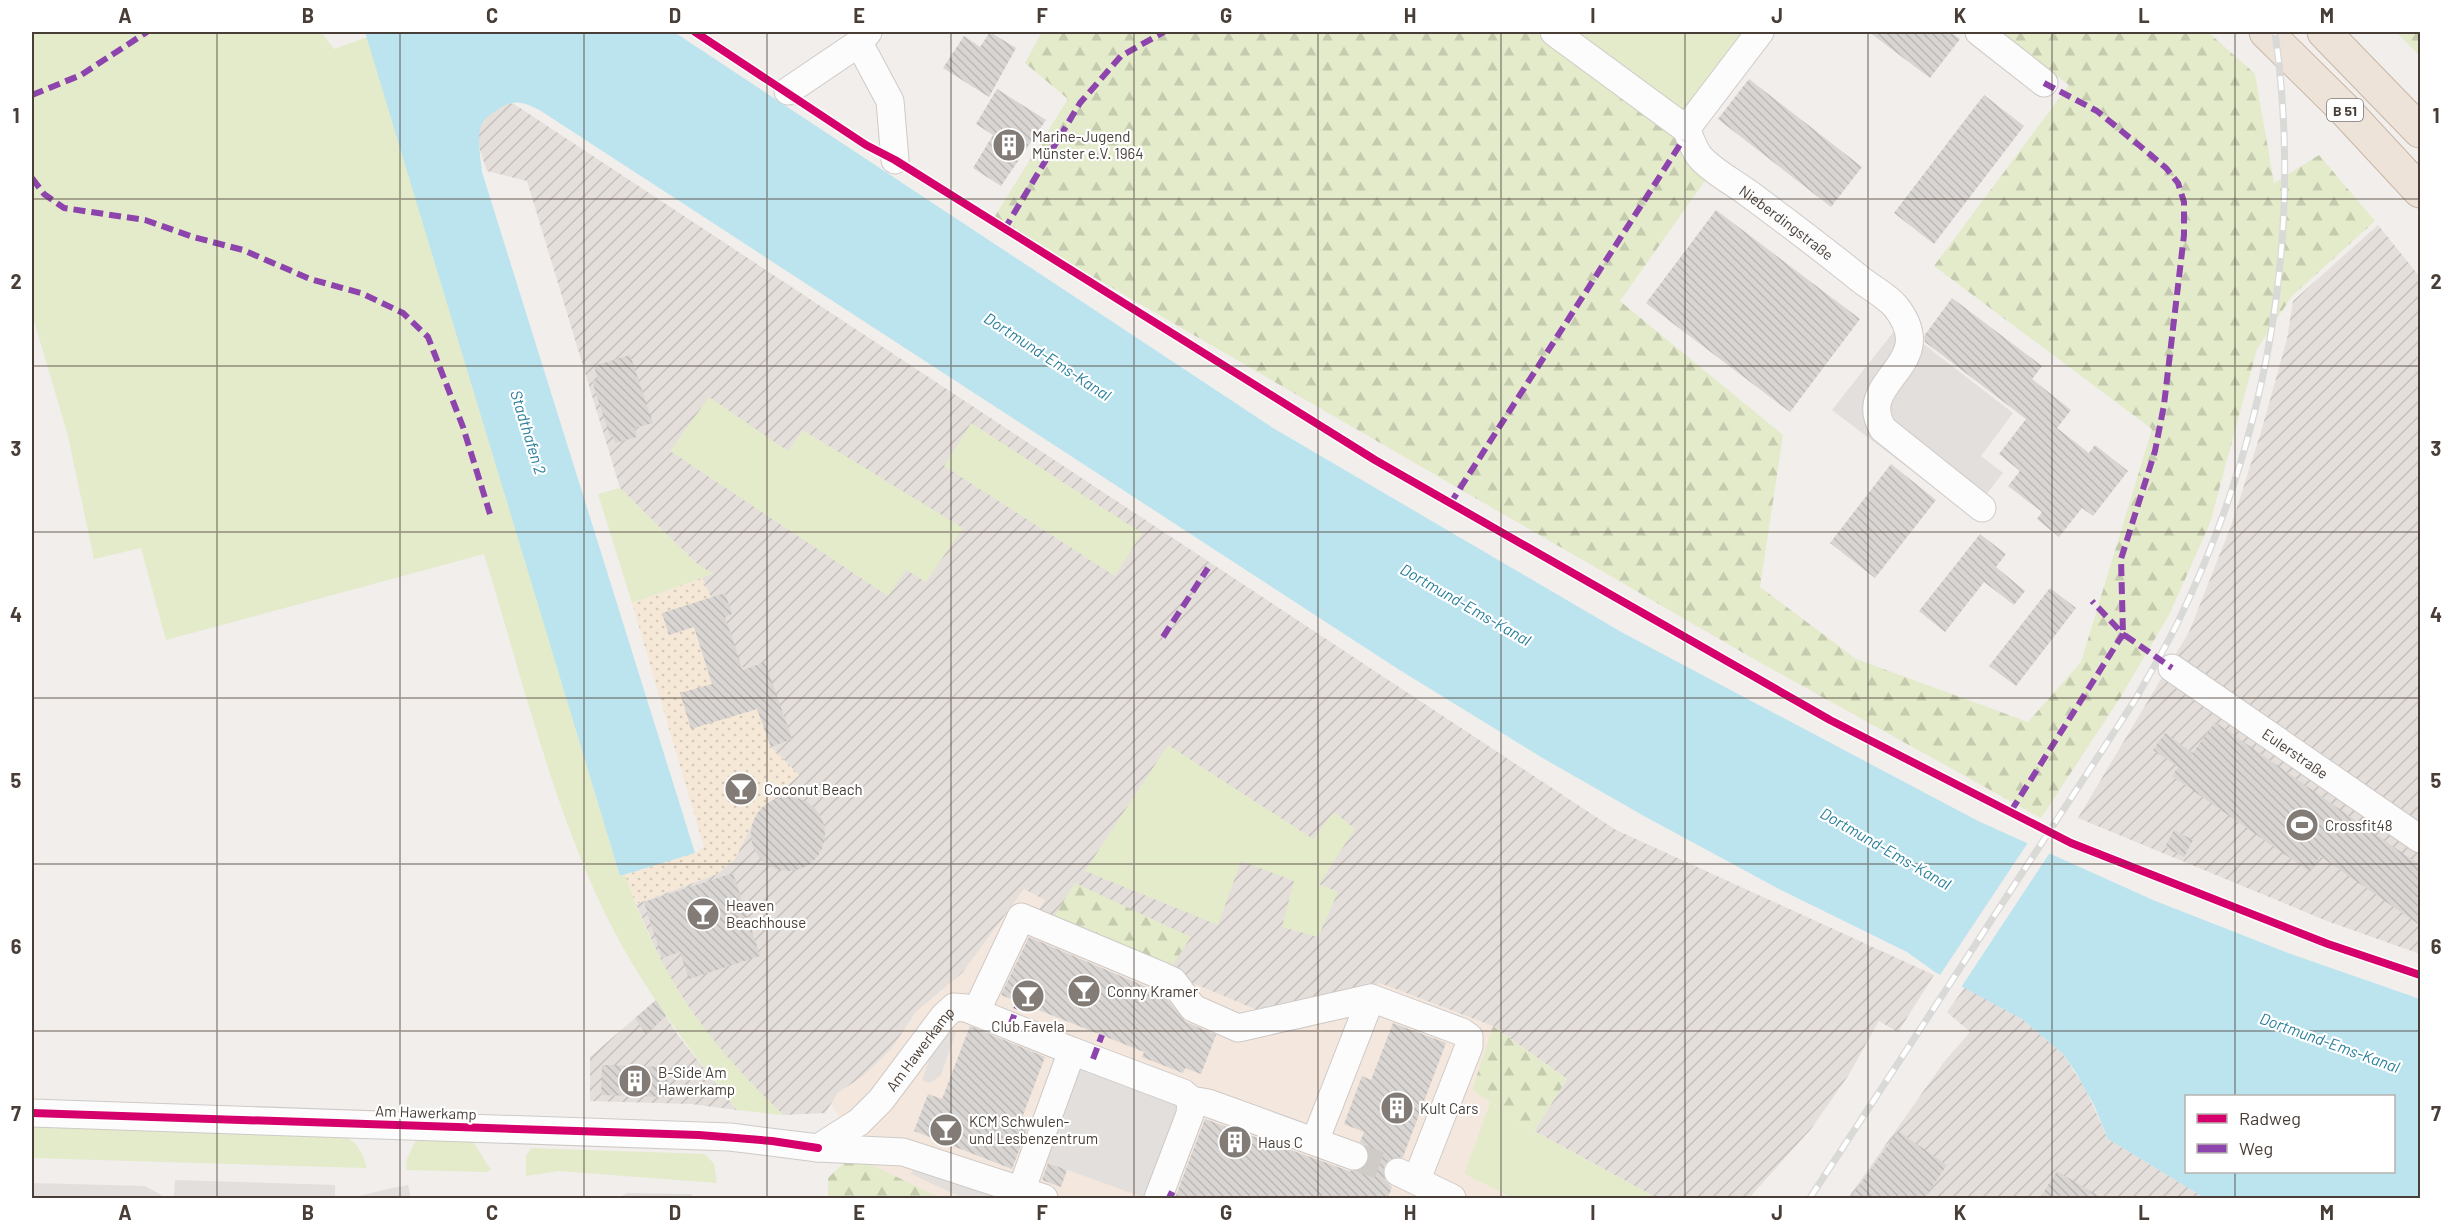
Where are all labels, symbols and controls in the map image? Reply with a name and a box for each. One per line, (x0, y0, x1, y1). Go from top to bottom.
text: A (118, 3, 132, 27)
text: B (302, 3, 314, 27)
text: C (486, 3, 498, 27)
text: D (669, 3, 681, 27)
text: E (853, 3, 865, 27)
text: F (1036, 3, 1048, 27)
text: G (1220, 3, 1232, 27)
text: H (1404, 3, 1416, 27)
text: I (1590, 3, 1596, 27)
text: J (1771, 3, 1783, 27)
text: K (1954, 3, 1967, 27)
text: L (2138, 3, 2150, 27)
text: M (2320, 3, 2334, 27)
road number: B 51 (2327, 99, 2363, 121)
text: 1 (12, 103, 20, 127)
text: 1 (2432, 103, 2440, 127)
building icon: Marine-Jugend Münster e.V. 1964 (991, 127, 1027, 163)
place label: Marine-Jugend Münster e.V. 1964 (1032, 127, 1144, 162)
street label: Nieberdingstraße (1736, 181, 1837, 264)
text: 2 (10, 269, 22, 293)
text: 2 (2430, 269, 2442, 293)
water label: Dortmund-Ems-Kanal (981, 308, 1115, 404)
water label: Stadthafen 2 (507, 388, 551, 476)
text: 3 (11, 436, 21, 460)
text: 3 (2431, 436, 2441, 460)
water label: Dortmund-Ems-Kanal (1397, 559, 1535, 649)
text: 4 (10, 602, 22, 626)
text: 4 (2430, 602, 2442, 626)
street label: Eulerstraße (2259, 724, 2332, 782)
text: 5 (11, 768, 22, 792)
text: 5 (2431, 768, 2442, 792)
bar icon: Coconut Beach (723, 771, 759, 807)
place label: Coconut Beach (764, 780, 863, 798)
water label: Dortmund-Ems-Kanal (1817, 803, 1955, 893)
sports icon: Crossfit48 (2284, 807, 2320, 843)
place label: Crossfit48 (2325, 816, 2393, 834)
bar icon: Heaven Beachhouse (685, 896, 721, 932)
place label: Heaven Beachhouse (726, 896, 806, 931)
text: 6 (11, 934, 22, 958)
text: 6 (2431, 934, 2442, 958)
bar icon: Conny Kramer (1066, 973, 1102, 1009)
bar icon: Club Favela (1010, 978, 1046, 1014)
place label: Conny Kramer (1107, 982, 1199, 1000)
street label: Am Hawerkamp (882, 1002, 958, 1095)
water label: Dortmund-Ems-Kanal (2257, 1008, 2403, 1076)
place label: Club Favela (991, 1017, 1065, 1035)
building icon: B-Side Am Hawerkamp (617, 1063, 653, 1099)
place label: B-Side Am Hawerkamp (658, 1063, 735, 1098)
building icon: Kult Cars (1379, 1090, 1415, 1126)
legend (2185, 1095, 2395, 1173)
place label: Kult Cars (1420, 1099, 1478, 1117)
text: 7 (11, 1101, 21, 1125)
street label: Am Hawerkamp (375, 1101, 477, 1123)
text: 7 (2431, 1101, 2441, 1125)
text: Radweg (2239, 1107, 2301, 1129)
bar icon: KCM Schwulen- und Lesbenzentrum (928, 1112, 964, 1148)
place label: KCM Schwulen- und Lesbenzentrum (969, 1112, 1098, 1147)
building icon: Haus C (1217, 1124, 1253, 1160)
place label: Haus C (1258, 1133, 1303, 1151)
text: Weg (2239, 1137, 2273, 1159)
text: A (118, 1200, 132, 1224)
text: B (302, 1200, 314, 1224)
text: C (486, 1200, 498, 1224)
text: D (669, 1200, 681, 1224)
text: E (853, 1200, 865, 1224)
text: F (1036, 1200, 1048, 1224)
text: G (1220, 1200, 1232, 1224)
text: H (1404, 1200, 1416, 1224)
text: I (1590, 1200, 1596, 1224)
text: J (1771, 1200, 1783, 1224)
text: K (1954, 1200, 1967, 1224)
text: L (2138, 1200, 2150, 1224)
text: M (2320, 1200, 2334, 1224)

